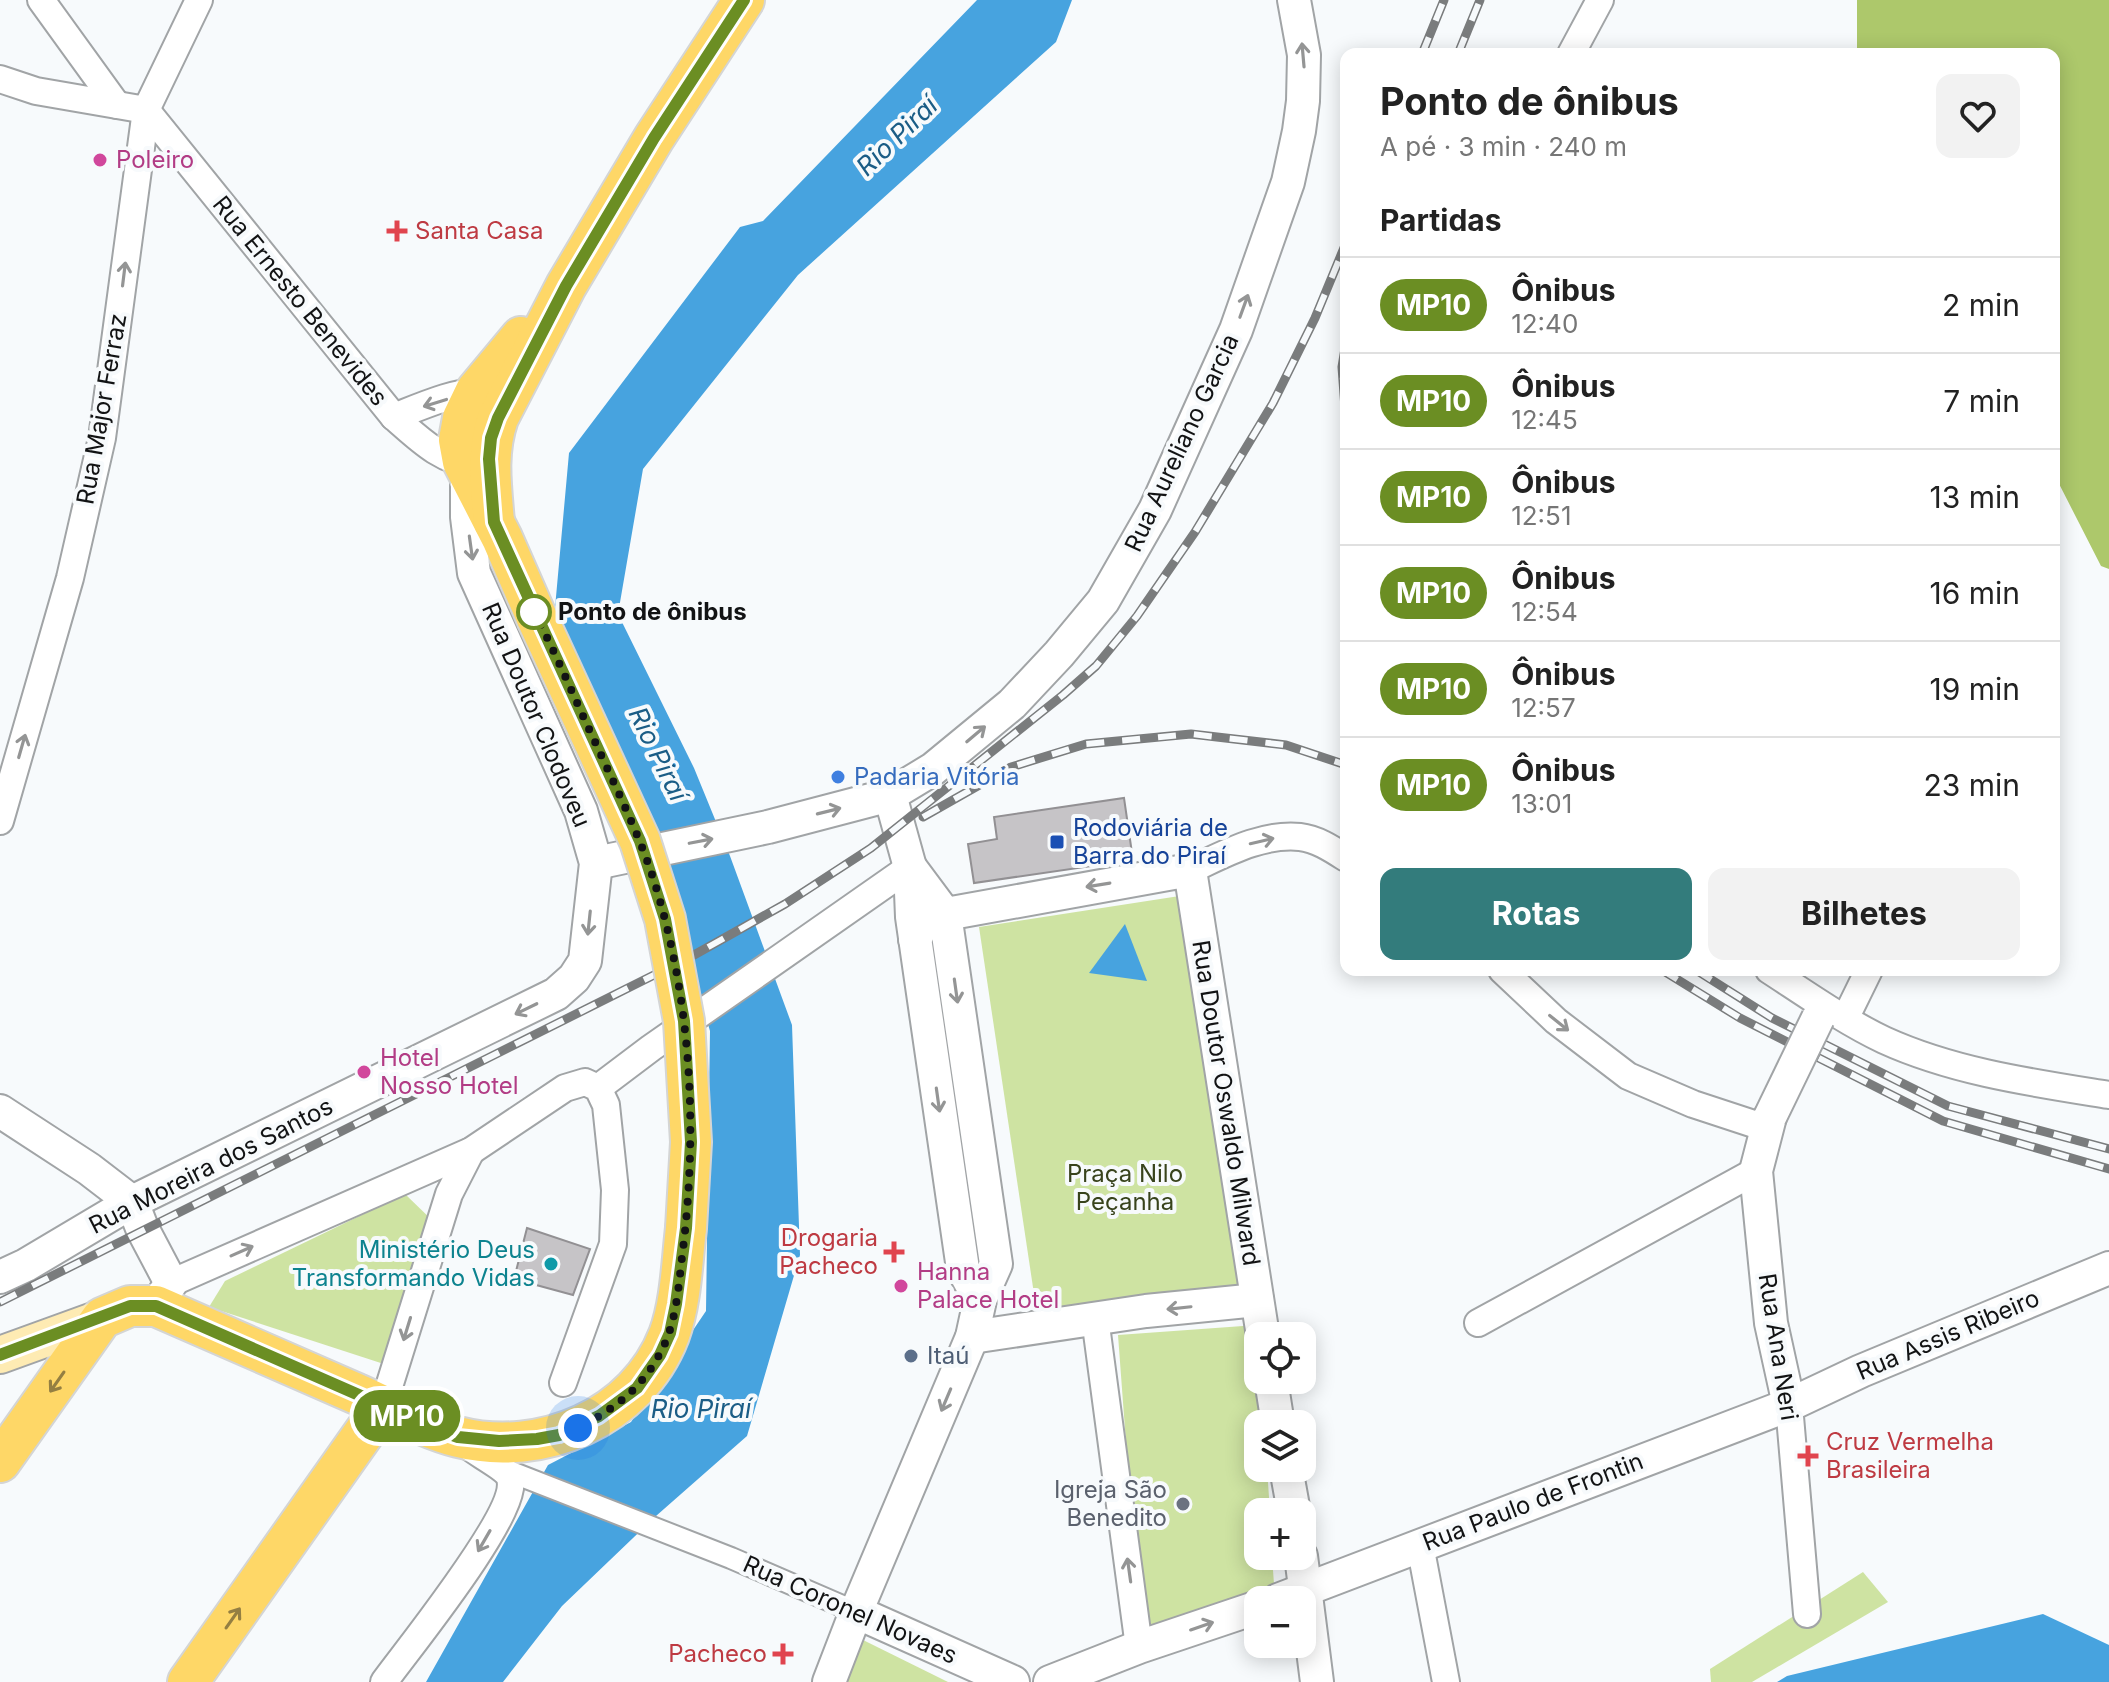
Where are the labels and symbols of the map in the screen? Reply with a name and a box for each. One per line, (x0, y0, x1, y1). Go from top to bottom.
one-way arrow (1295, 42, 1310, 69)
water label: Rio Piraí (850, 88, 946, 182)
place label: Poleiro (116, 145, 194, 174)
marker: Poleiro (91, 151, 109, 169)
street label: Rua Ernesto Benevides (207, 190, 394, 411)
place label: Santa Casa (415, 216, 543, 245)
marker: Santa Casa (386, 220, 408, 242)
one-way arrow (117, 262, 132, 287)
one-way arrow (1238, 294, 1253, 319)
street label: Rua Major Ferraz (70, 311, 133, 507)
street label: Rua Aureliano Garcia (1118, 329, 1245, 556)
one-way arrow (422, 396, 448, 411)
one-way arrow (464, 535, 479, 560)
marker: Ponto de ônibus (517, 595, 551, 629)
place label: Ponto de ônibus (558, 597, 747, 626)
street label: Rua Doutor Clodoveu (476, 598, 597, 831)
water label: Rio Piraí (622, 702, 696, 808)
one-way arrow (965, 725, 985, 743)
one-way arrow (15, 734, 30, 760)
place label: Padaria Vitória (854, 762, 1020, 791)
marker: Padaria Vitória (829, 768, 847, 786)
one-way arrow (816, 803, 841, 818)
place label: Rodoviária de Barra do Piraí (1073, 813, 1228, 870)
one-way arrow (687, 833, 713, 848)
marker: Rodoviária de Barra do Piraí (1048, 833, 1066, 851)
one-way arrow (1249, 833, 1274, 848)
one-way arrow (1086, 879, 1111, 894)
one-way arrow (582, 909, 597, 935)
street label: Rua Doutor Oswaldo Milward (1186, 938, 1267, 1268)
one-way arrow (949, 978, 964, 1003)
one-way arrow (515, 1002, 539, 1017)
one-way arrow (1548, 1014, 1569, 1032)
place label: Hotel Nosso Hotel (380, 1043, 519, 1100)
marker: Hotel Nosso Hotel (355, 1063, 373, 1081)
one-way arrow (931, 1087, 946, 1112)
street label: Rua Moreira dos Santos (84, 1091, 338, 1240)
park label: Praça Nilo Peçanha (1067, 1159, 1183, 1216)
place label: Drogaria Pacheco (779, 1223, 878, 1280)
place label: Ministério Deus Transformando Vidas (292, 1235, 535, 1292)
one-way arrow (230, 1243, 254, 1258)
marker: Drogaria Pacheco (885, 1243, 903, 1261)
marker: Ministério Deus Transformando Vidas (542, 1255, 560, 1273)
place label: Hanna Palace Hotel (917, 1257, 1059, 1314)
street label: Rua Ana Neri (1753, 1272, 1804, 1422)
marker: Hanna Palace Hotel (892, 1277, 910, 1295)
street label: Rua Assis Ribeiro (1852, 1283, 2044, 1386)
one-way arrow (1166, 1300, 1193, 1315)
one-way arrow (398, 1317, 413, 1342)
place label: Itaú (927, 1341, 969, 1370)
marker: Itaú (902, 1347, 920, 1365)
one-way arrow (49, 1370, 65, 1392)
one-way arrow (937, 1387, 952, 1412)
line badge: MP10 (351, 1390, 463, 1442)
water label: Rio Piraí (651, 1393, 754, 1424)
your location (558, 1408, 598, 1448)
place label: Cruz Vermelha Brasileira (1826, 1427, 1994, 1484)
marker: Cruz Vermelha Brasileira (1797, 1445, 1819, 1467)
street label: Rua Paulo de Frontin (1419, 1446, 1647, 1557)
place label: Igreja São Benedito (1054, 1475, 1167, 1532)
marker: Igreja São Benedito (1174, 1495, 1192, 1513)
one-way arrow (476, 1529, 492, 1552)
street label: Rua Coronel Novaes (739, 1549, 962, 1670)
one-way arrow (1121, 1558, 1136, 1583)
one-way arrow (225, 1608, 241, 1630)
one-way arrow (1189, 1618, 1214, 1633)
place label: Pacheco (668, 1639, 767, 1668)
marker: Pacheco (774, 1645, 792, 1663)

